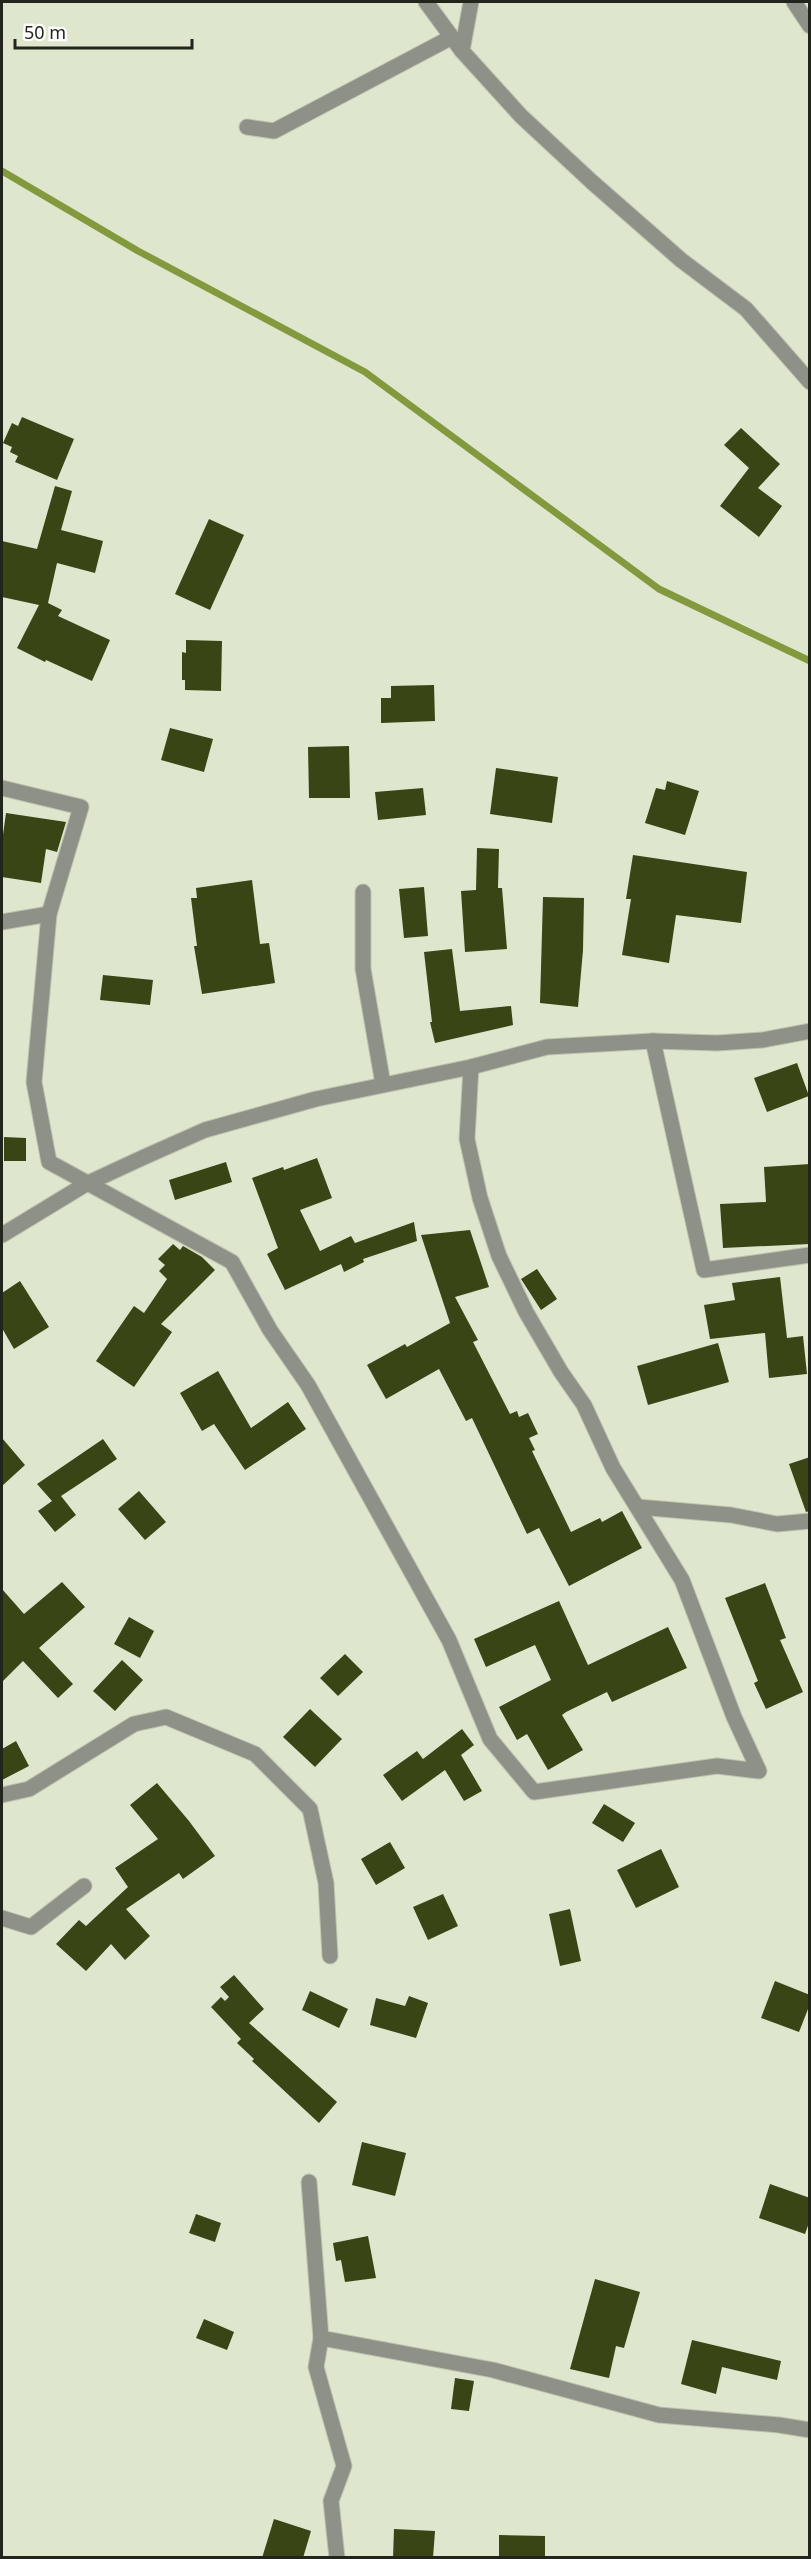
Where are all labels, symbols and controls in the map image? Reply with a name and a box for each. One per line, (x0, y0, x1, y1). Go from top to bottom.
scale bar (15, 12, 192, 50)
text: 50 m (24, 20, 66, 44)

